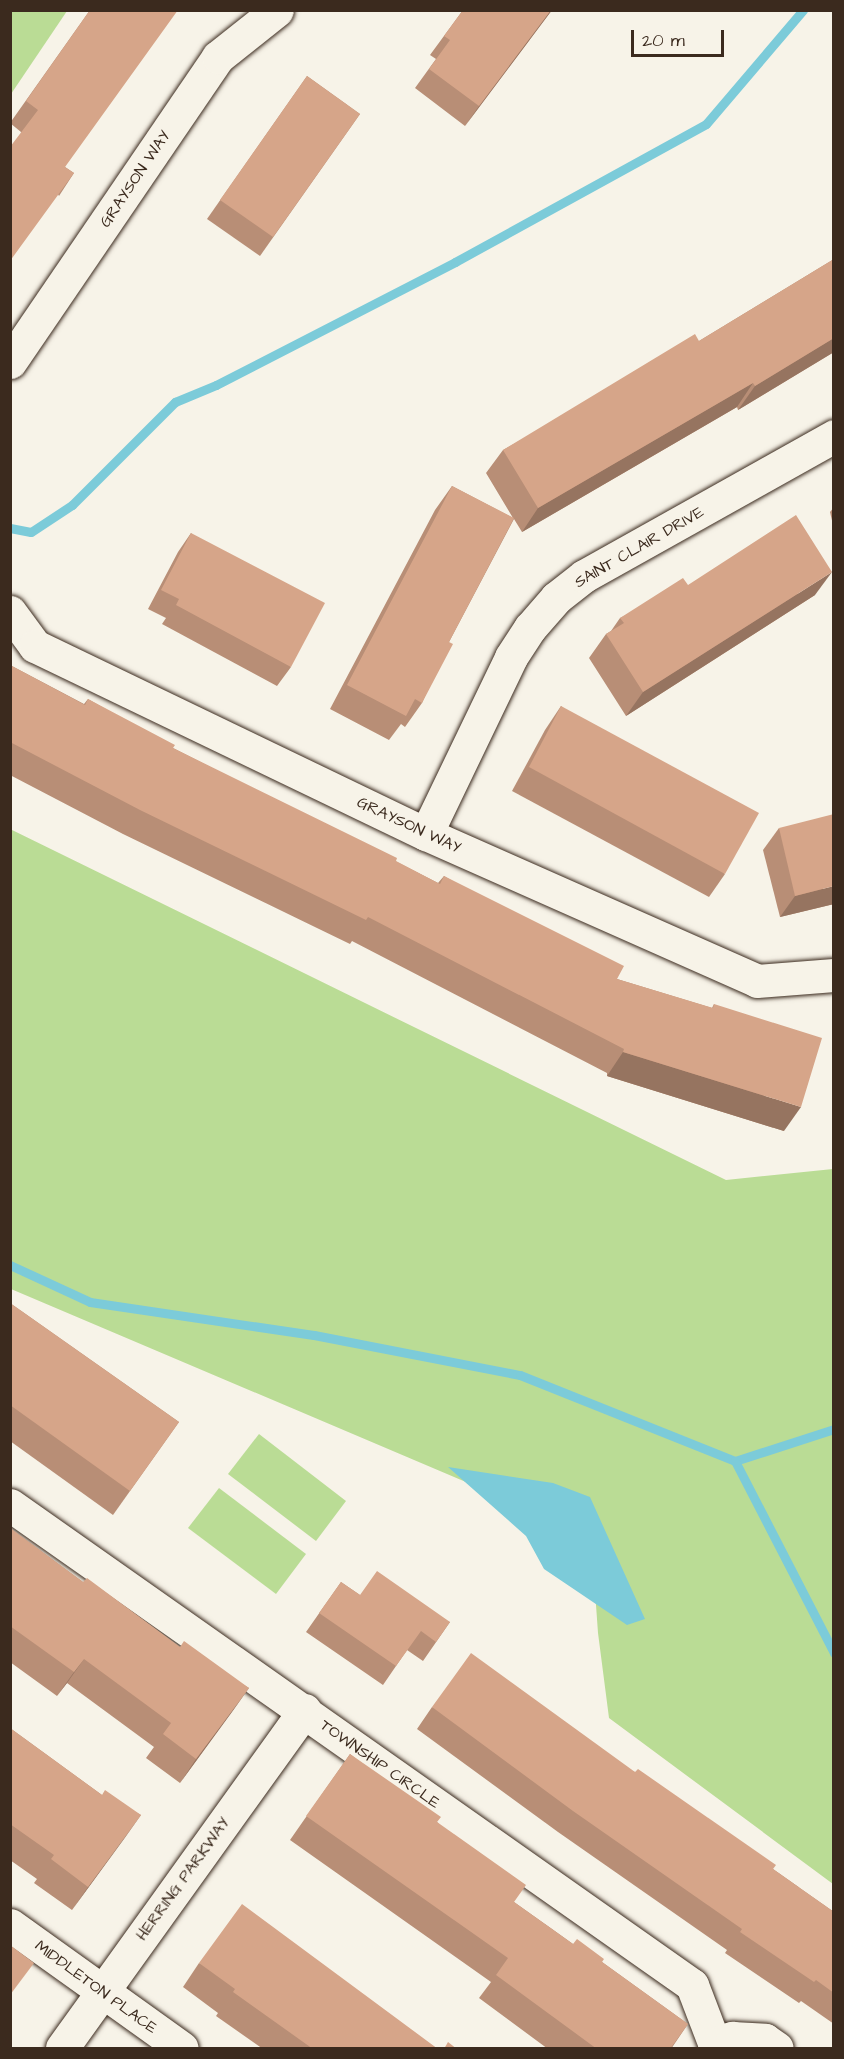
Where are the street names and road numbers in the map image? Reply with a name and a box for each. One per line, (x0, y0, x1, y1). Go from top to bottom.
street label: GRAYSON WAY (96, 127, 174, 231)
street label: SAINT CLAIR DRIVE (571, 502, 707, 592)
street label: GRAYSON WAY (354, 793, 464, 857)
street label: TOWNSHIP CIRCLE (316, 1715, 444, 1813)
street label: HERRING PARKWAY (132, 1814, 234, 1944)
street label: MIDDLETON PLACE (31, 1936, 161, 2038)

